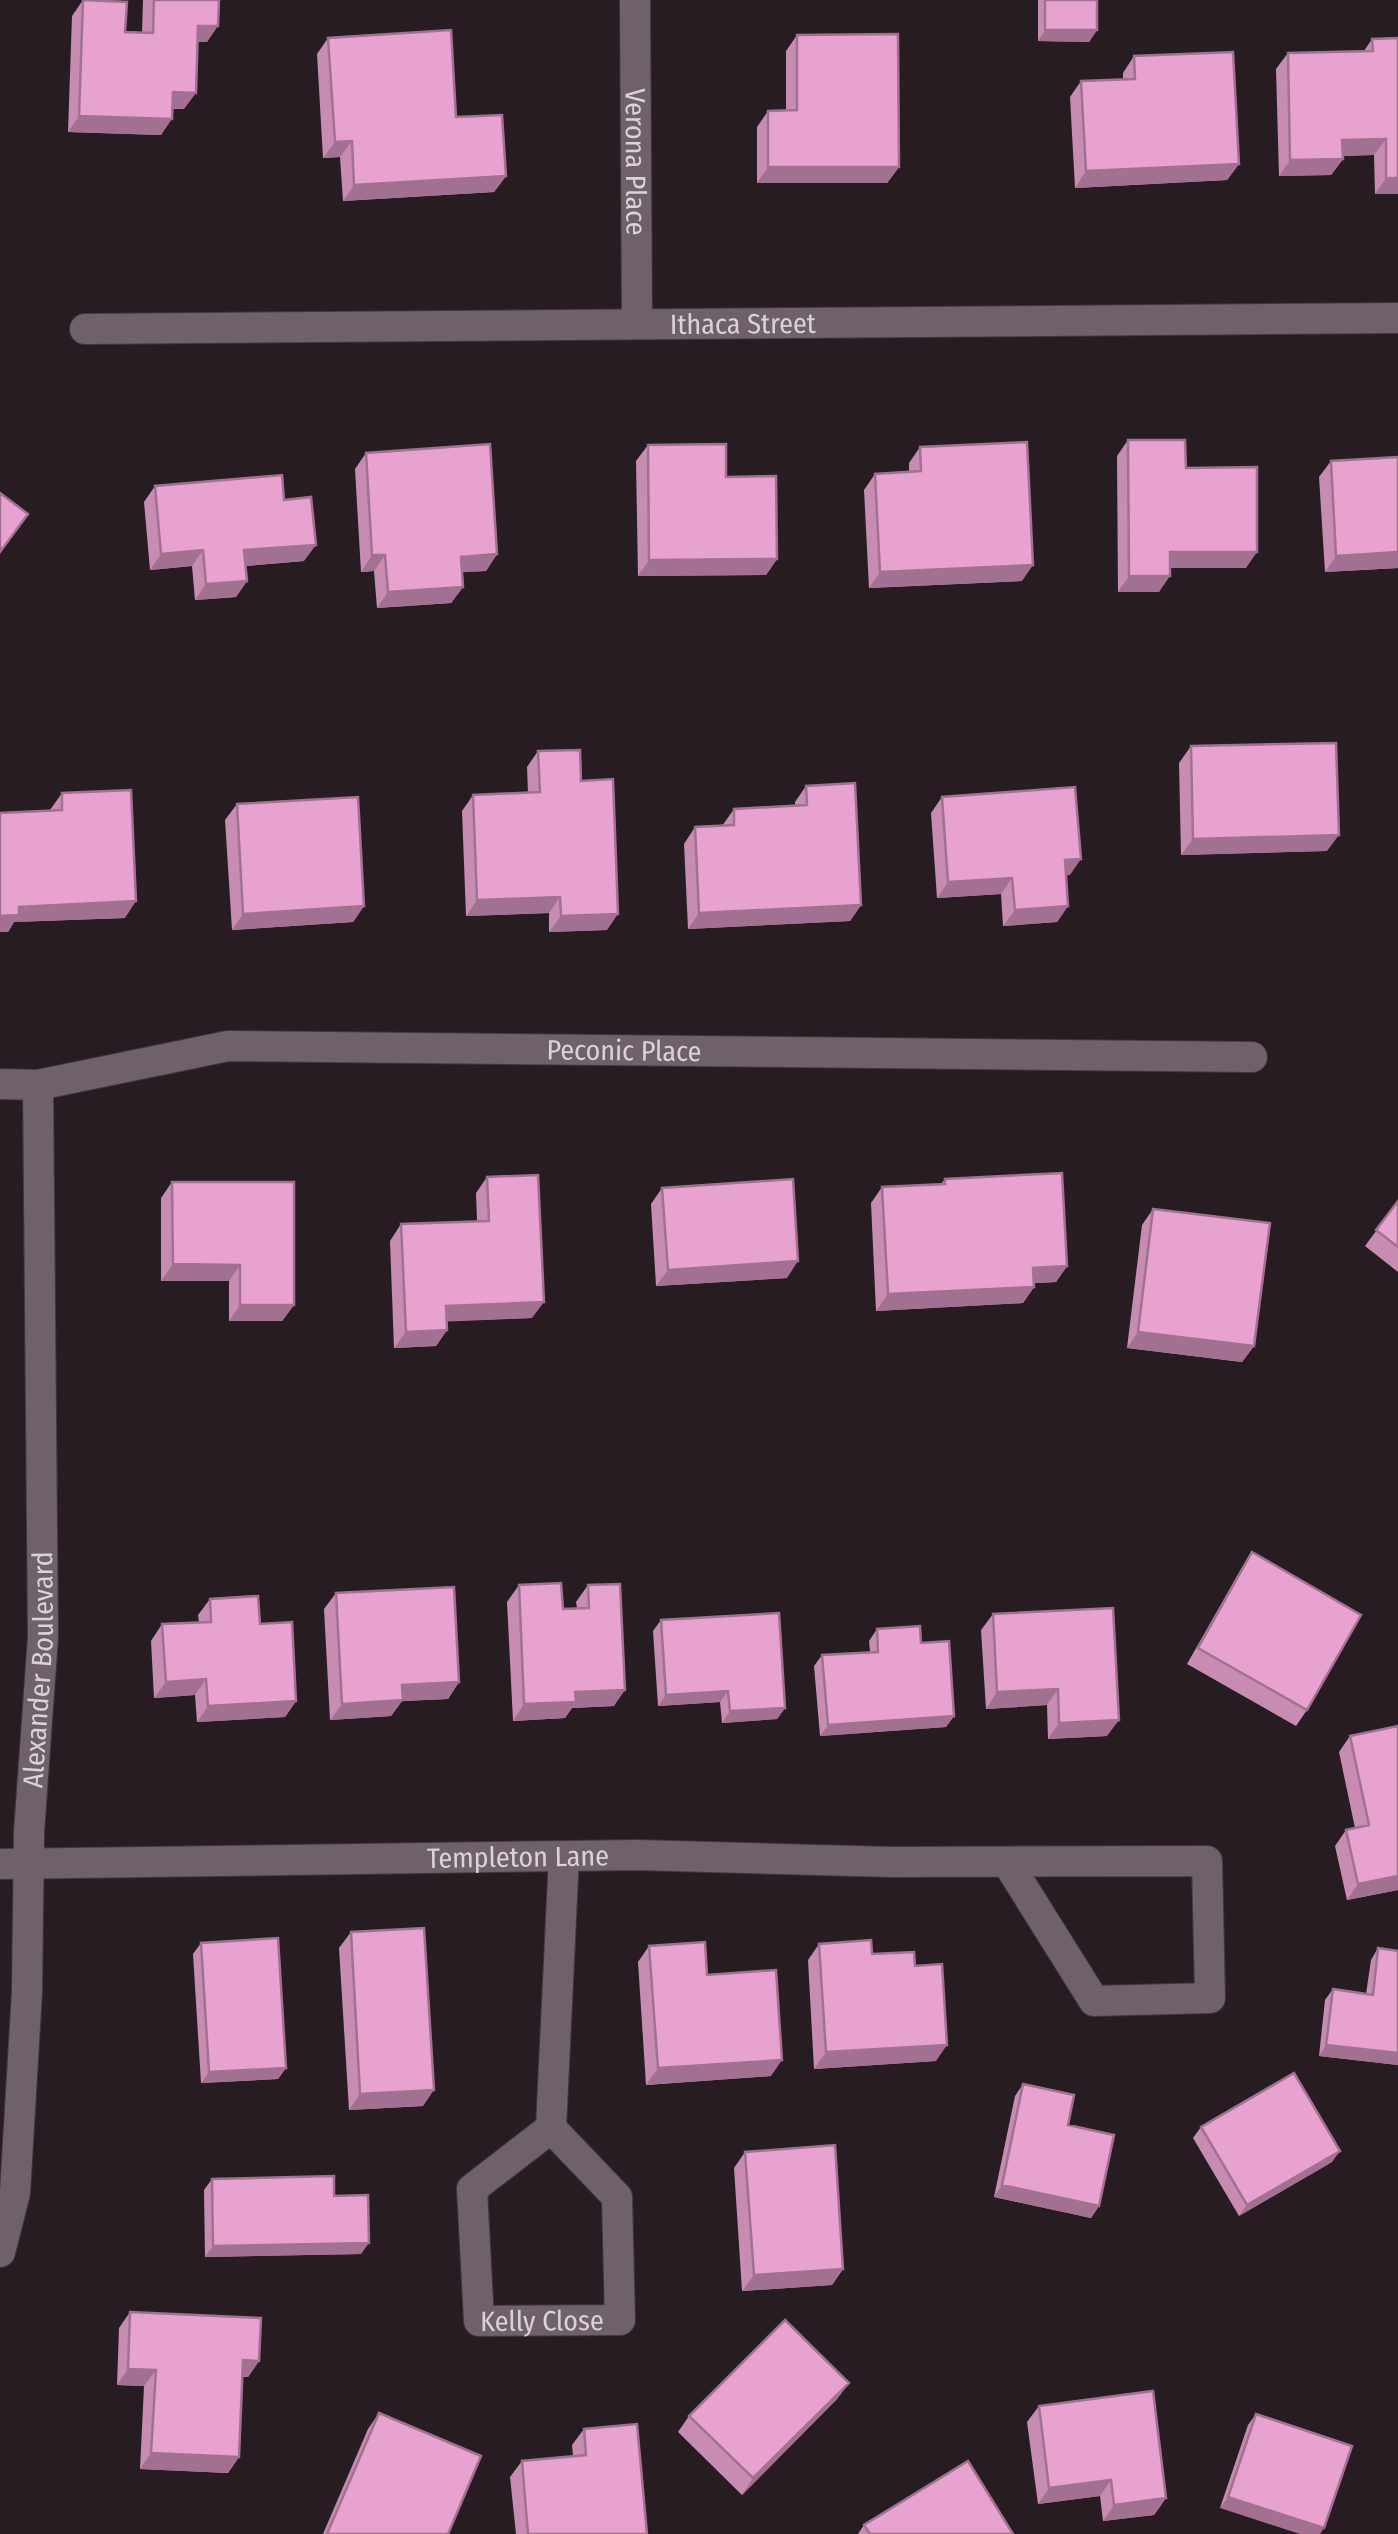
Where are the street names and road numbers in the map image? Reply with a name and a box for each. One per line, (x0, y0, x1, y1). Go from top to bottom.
street label: Verona Place (619, 88, 652, 236)
street label: Ithaca Street (670, 307, 817, 341)
street label: Peconic Place (546, 1033, 702, 1068)
street label: Alexander Boulevard (16, 1551, 60, 1789)
street label: Templeton Lane (427, 1839, 609, 1875)
street label: Kelly Close (480, 2304, 604, 2338)

